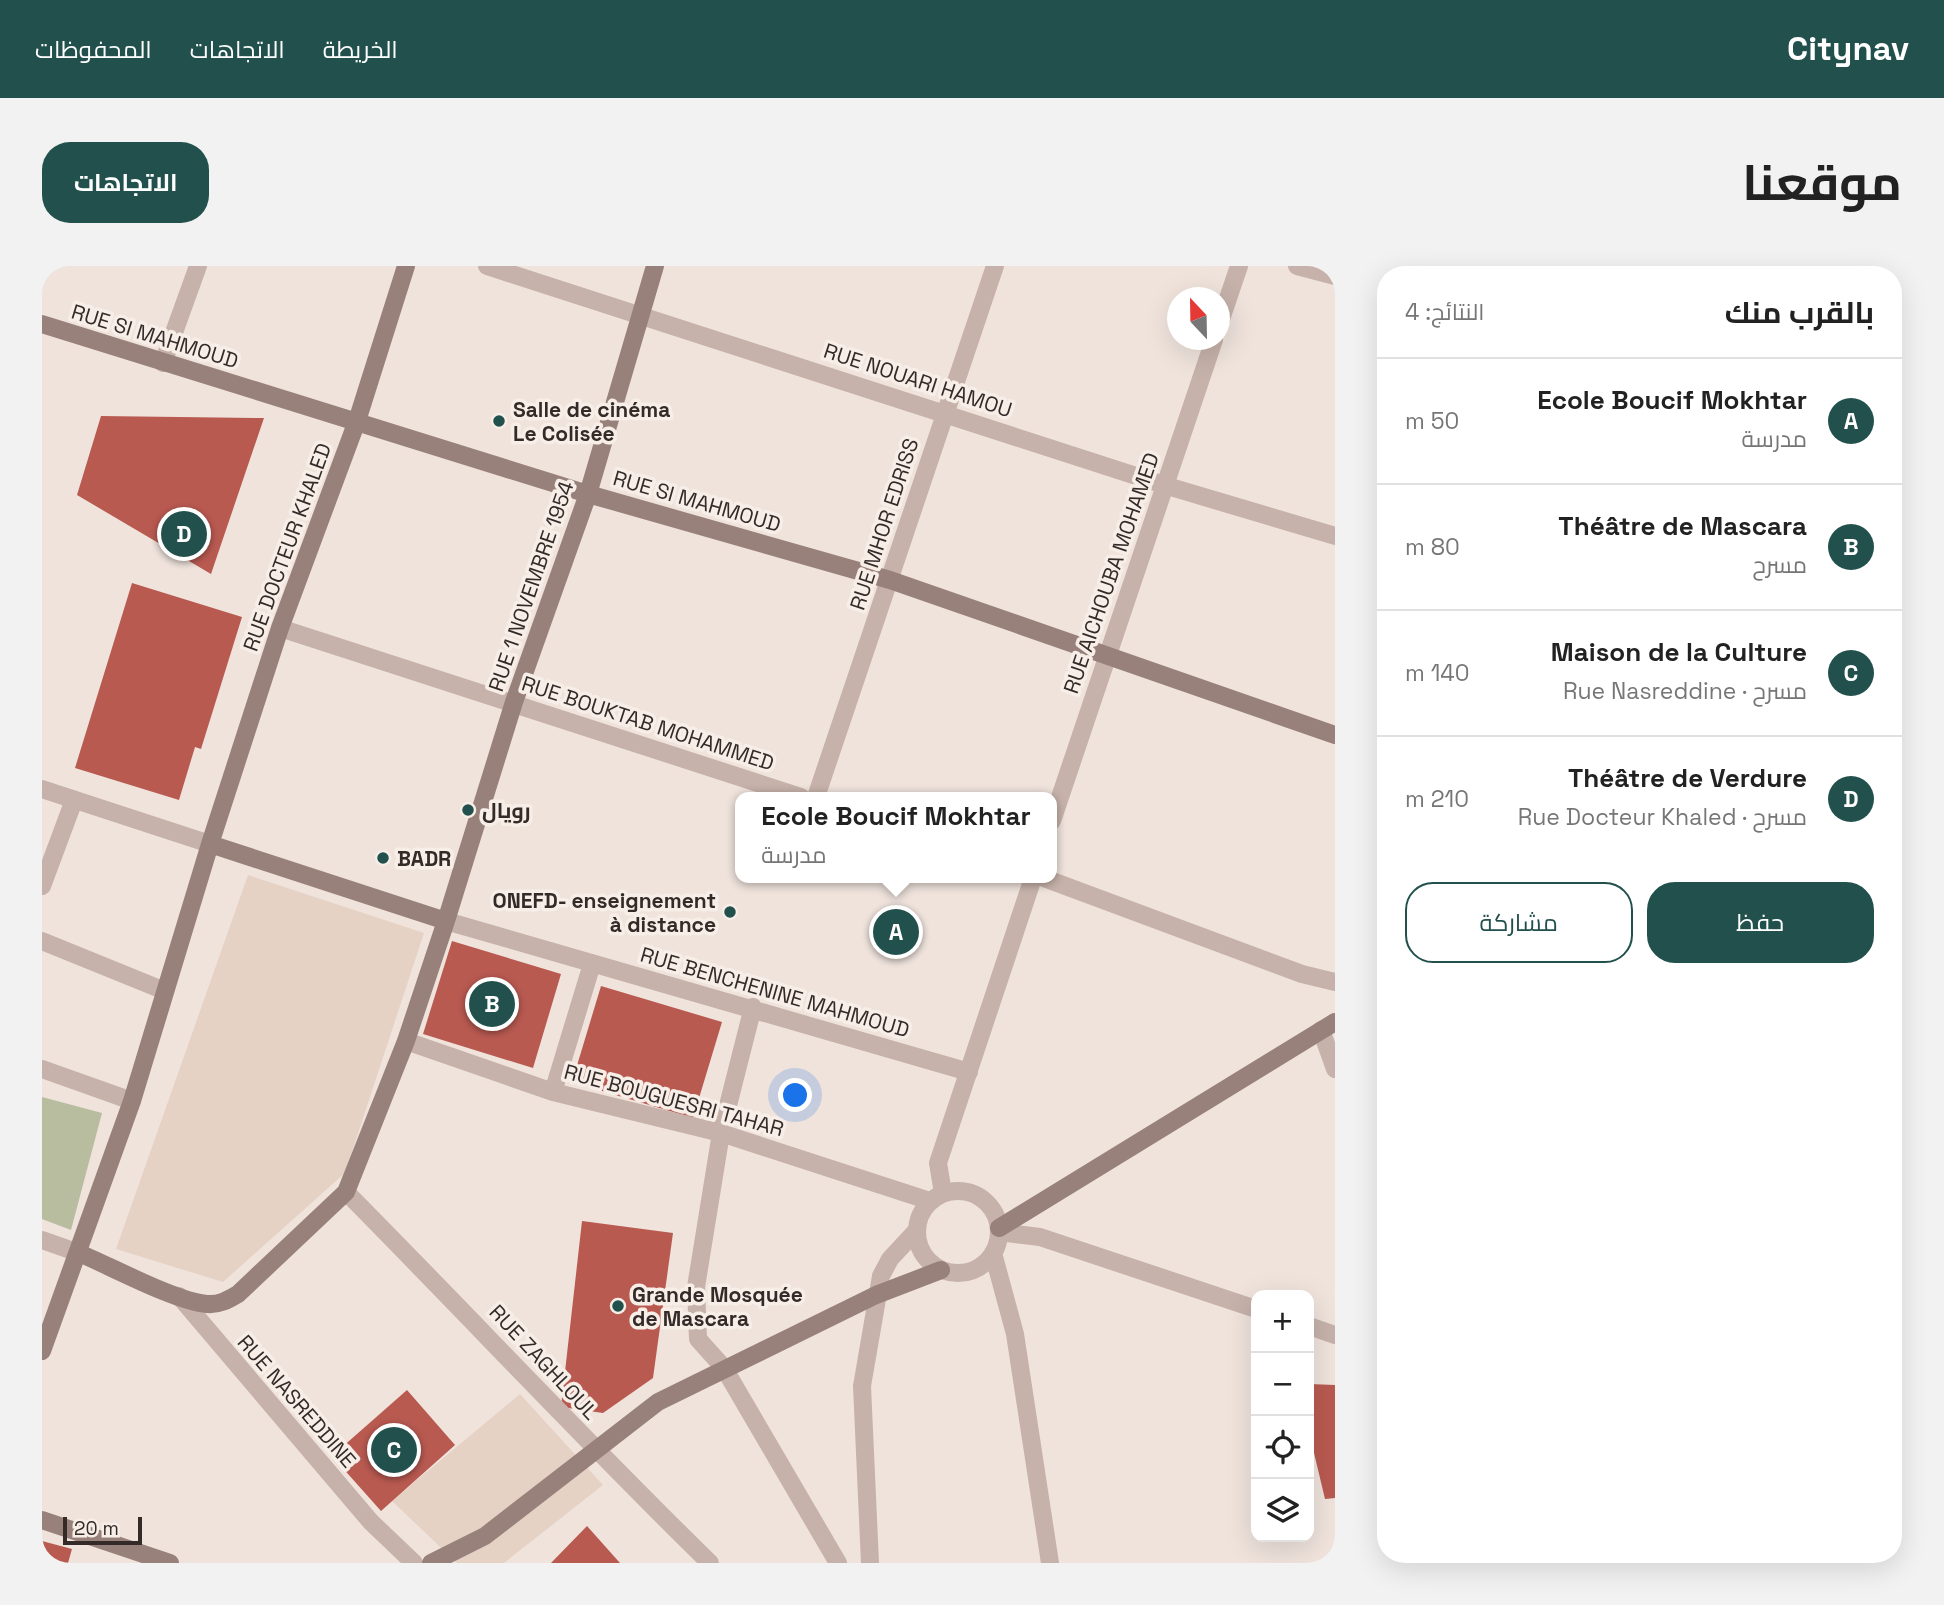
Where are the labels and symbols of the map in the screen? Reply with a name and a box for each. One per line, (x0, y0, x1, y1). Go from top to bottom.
north arrow (1167, 287, 1230, 350)
street label: RUE SI MAHMOUD (68, 298, 242, 374)
street label: RUE NOUARI HAMOU (820, 337, 1016, 423)
place label: Salle de cinéma Le Colisée (513, 396, 670, 447)
marker: Salle de cinéma Le Colisée (491, 413, 507, 429)
street label: RUE MHOR EDRISS (844, 435, 924, 613)
street label: RUE DOCTEUR KHALED (237, 439, 337, 655)
street label: RUE AICHOUBA MOHAMED (1057, 449, 1165, 697)
street label: RUE SI MAHMOUD (610, 464, 784, 538)
street label: RUE 1 NOVEMBRE 1954 (482, 477, 580, 695)
pin: D (161, 508, 207, 560)
street label: RUE BOUKTAB MOHAMMED (518, 669, 778, 777)
place label: رويال (482, 797, 530, 824)
marker: رويال (460, 802, 476, 818)
place label: BADR (397, 845, 451, 872)
marker: BADR (375, 850, 391, 866)
place label: ONEFD- enseignement à distance (493, 887, 716, 938)
marker: ONEFD- enseignement à distance (722, 904, 738, 920)
pin: A (873, 906, 919, 958)
street label: RUE BENCHENINE MAHMOUD (637, 941, 913, 1043)
pin: B (469, 978, 515, 1030)
street label: RUE BOUGUESRI TAHAR (561, 1058, 787, 1142)
your location (778, 1078, 812, 1112)
place label: Grande Mosquée de Mascara (632, 1281, 803, 1332)
marker: Grande Mosquée de Mascara (610, 1298, 626, 1314)
street label: RUE ZAGHLOUL (484, 1299, 604, 1425)
street label: RUE NASREDDINE (232, 1329, 362, 1473)
pin: C (371, 1424, 417, 1476)
scale bar (63, 1514, 142, 1546)

